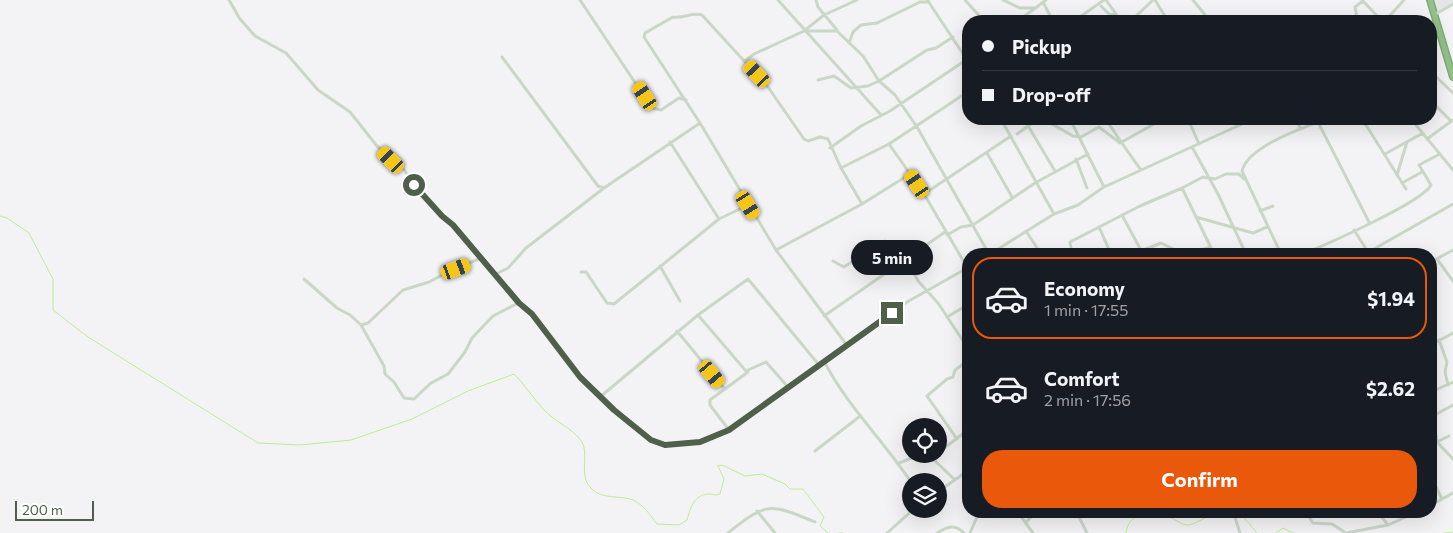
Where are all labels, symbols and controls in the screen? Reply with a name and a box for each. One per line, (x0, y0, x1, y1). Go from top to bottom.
text: Pickup (1012, 35, 1072, 58)
car (741, 58, 772, 90)
car (630, 79, 659, 113)
text: Drop-off (1012, 83, 1091, 106)
car (375, 144, 406, 176)
car (902, 167, 931, 201)
route start (403, 174, 425, 196)
car (733, 188, 762, 222)
callout: 5 min (851, 240, 933, 276)
text: 5 min (872, 248, 912, 267)
car (439, 257, 472, 281)
icon: car (984, 276, 1029, 321)
text: Economy (1044, 277, 1125, 300)
text: $1.94 (1367, 287, 1415, 310)
text: 1 min · 17:55 (1044, 300, 1129, 319)
route end (881, 302, 903, 324)
car (696, 358, 727, 390)
icon: car (984, 366, 1029, 411)
text: Comfort (1044, 367, 1120, 390)
text: $2.62 (1366, 377, 1415, 400)
text: 2 min · 17:56 (1044, 390, 1131, 409)
map controls (902, 418, 947, 518)
button: locate (902, 418, 947, 463)
button: Confirm (982, 450, 1417, 508)
button: layers (902, 473, 947, 518)
scale bar (15, 498, 94, 521)
text: 200 m (22, 501, 63, 518)

